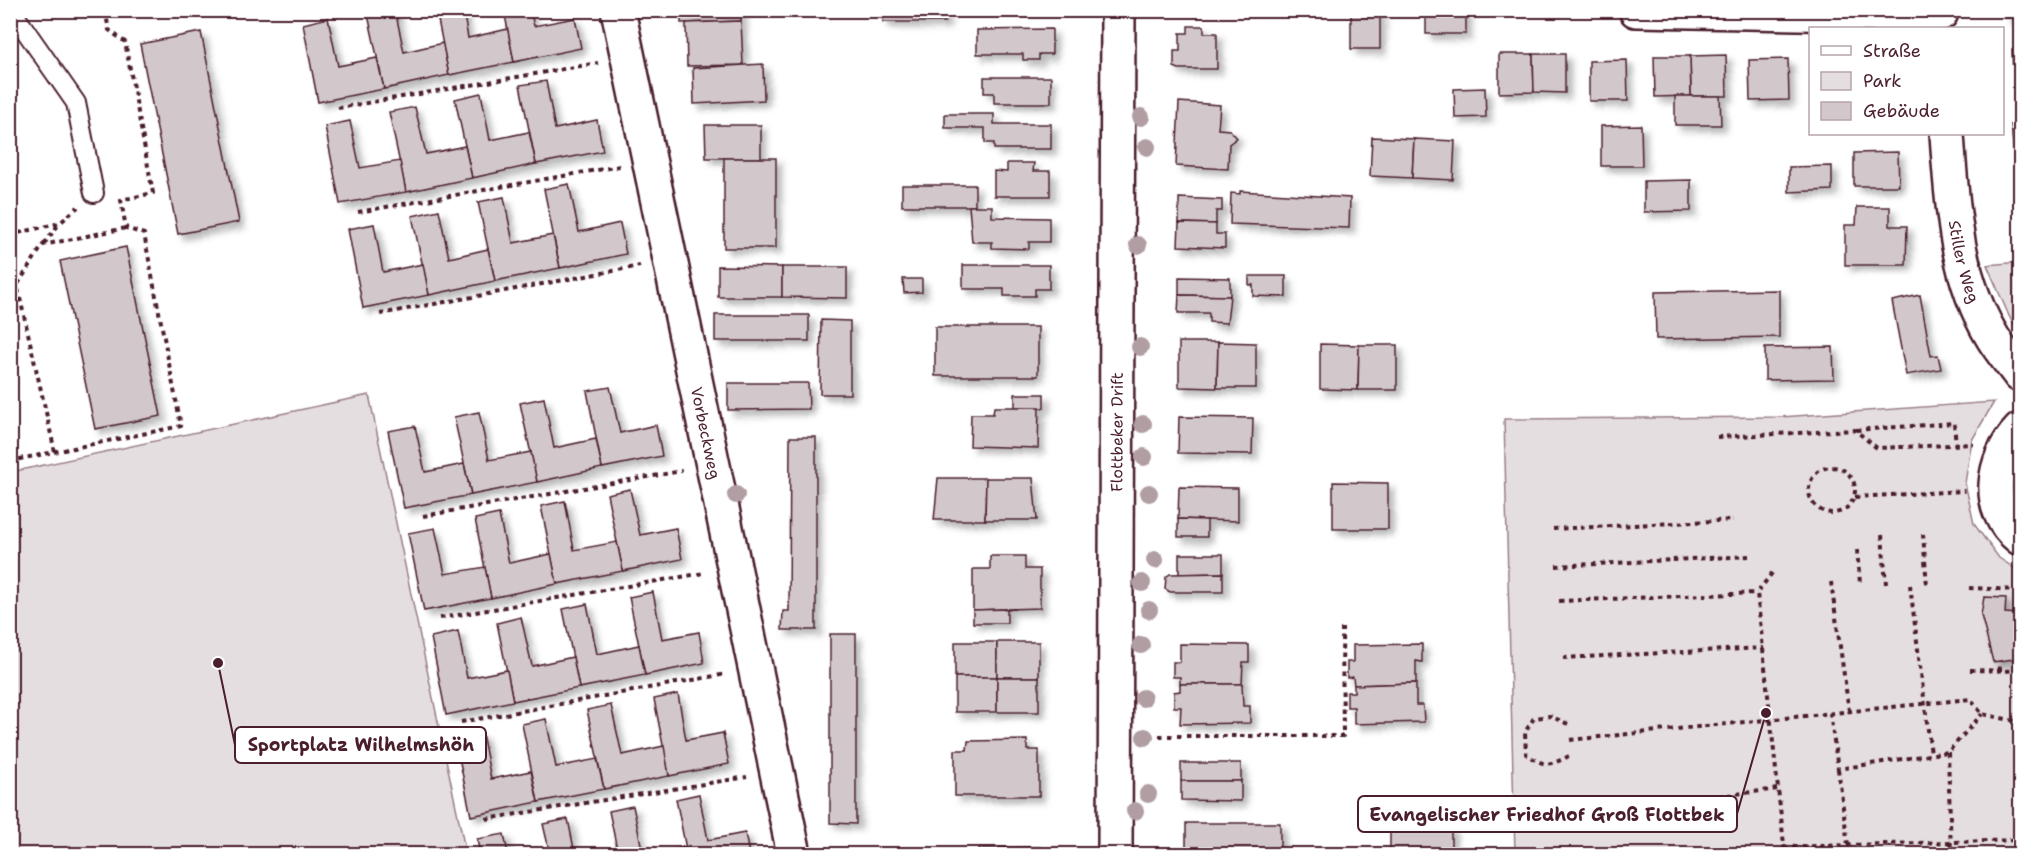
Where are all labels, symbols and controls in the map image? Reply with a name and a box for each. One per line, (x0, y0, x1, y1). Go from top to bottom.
legend (1809, 27, 2004, 135)
text: Straße (1863, 39, 1921, 63)
text: Park (1863, 69, 1902, 93)
text: Gebäude (1863, 99, 1940, 123)
street label: Stiller Weg (1944, 219, 1985, 306)
street label: Flottbeker Drift (1106, 372, 1127, 492)
street label: Vorbeckweg (686, 385, 726, 481)
callout: Sportplatz Wilhelmshöh (235, 727, 486, 763)
text: Sportplatz Wilhelmshöh (248, 733, 474, 757)
callout: Evangelischer Friedhof Groß Flottbek (1358, 796, 1737, 832)
text: Evangelischer Friedhof Groß Flottbek (1369, 803, 1725, 827)

